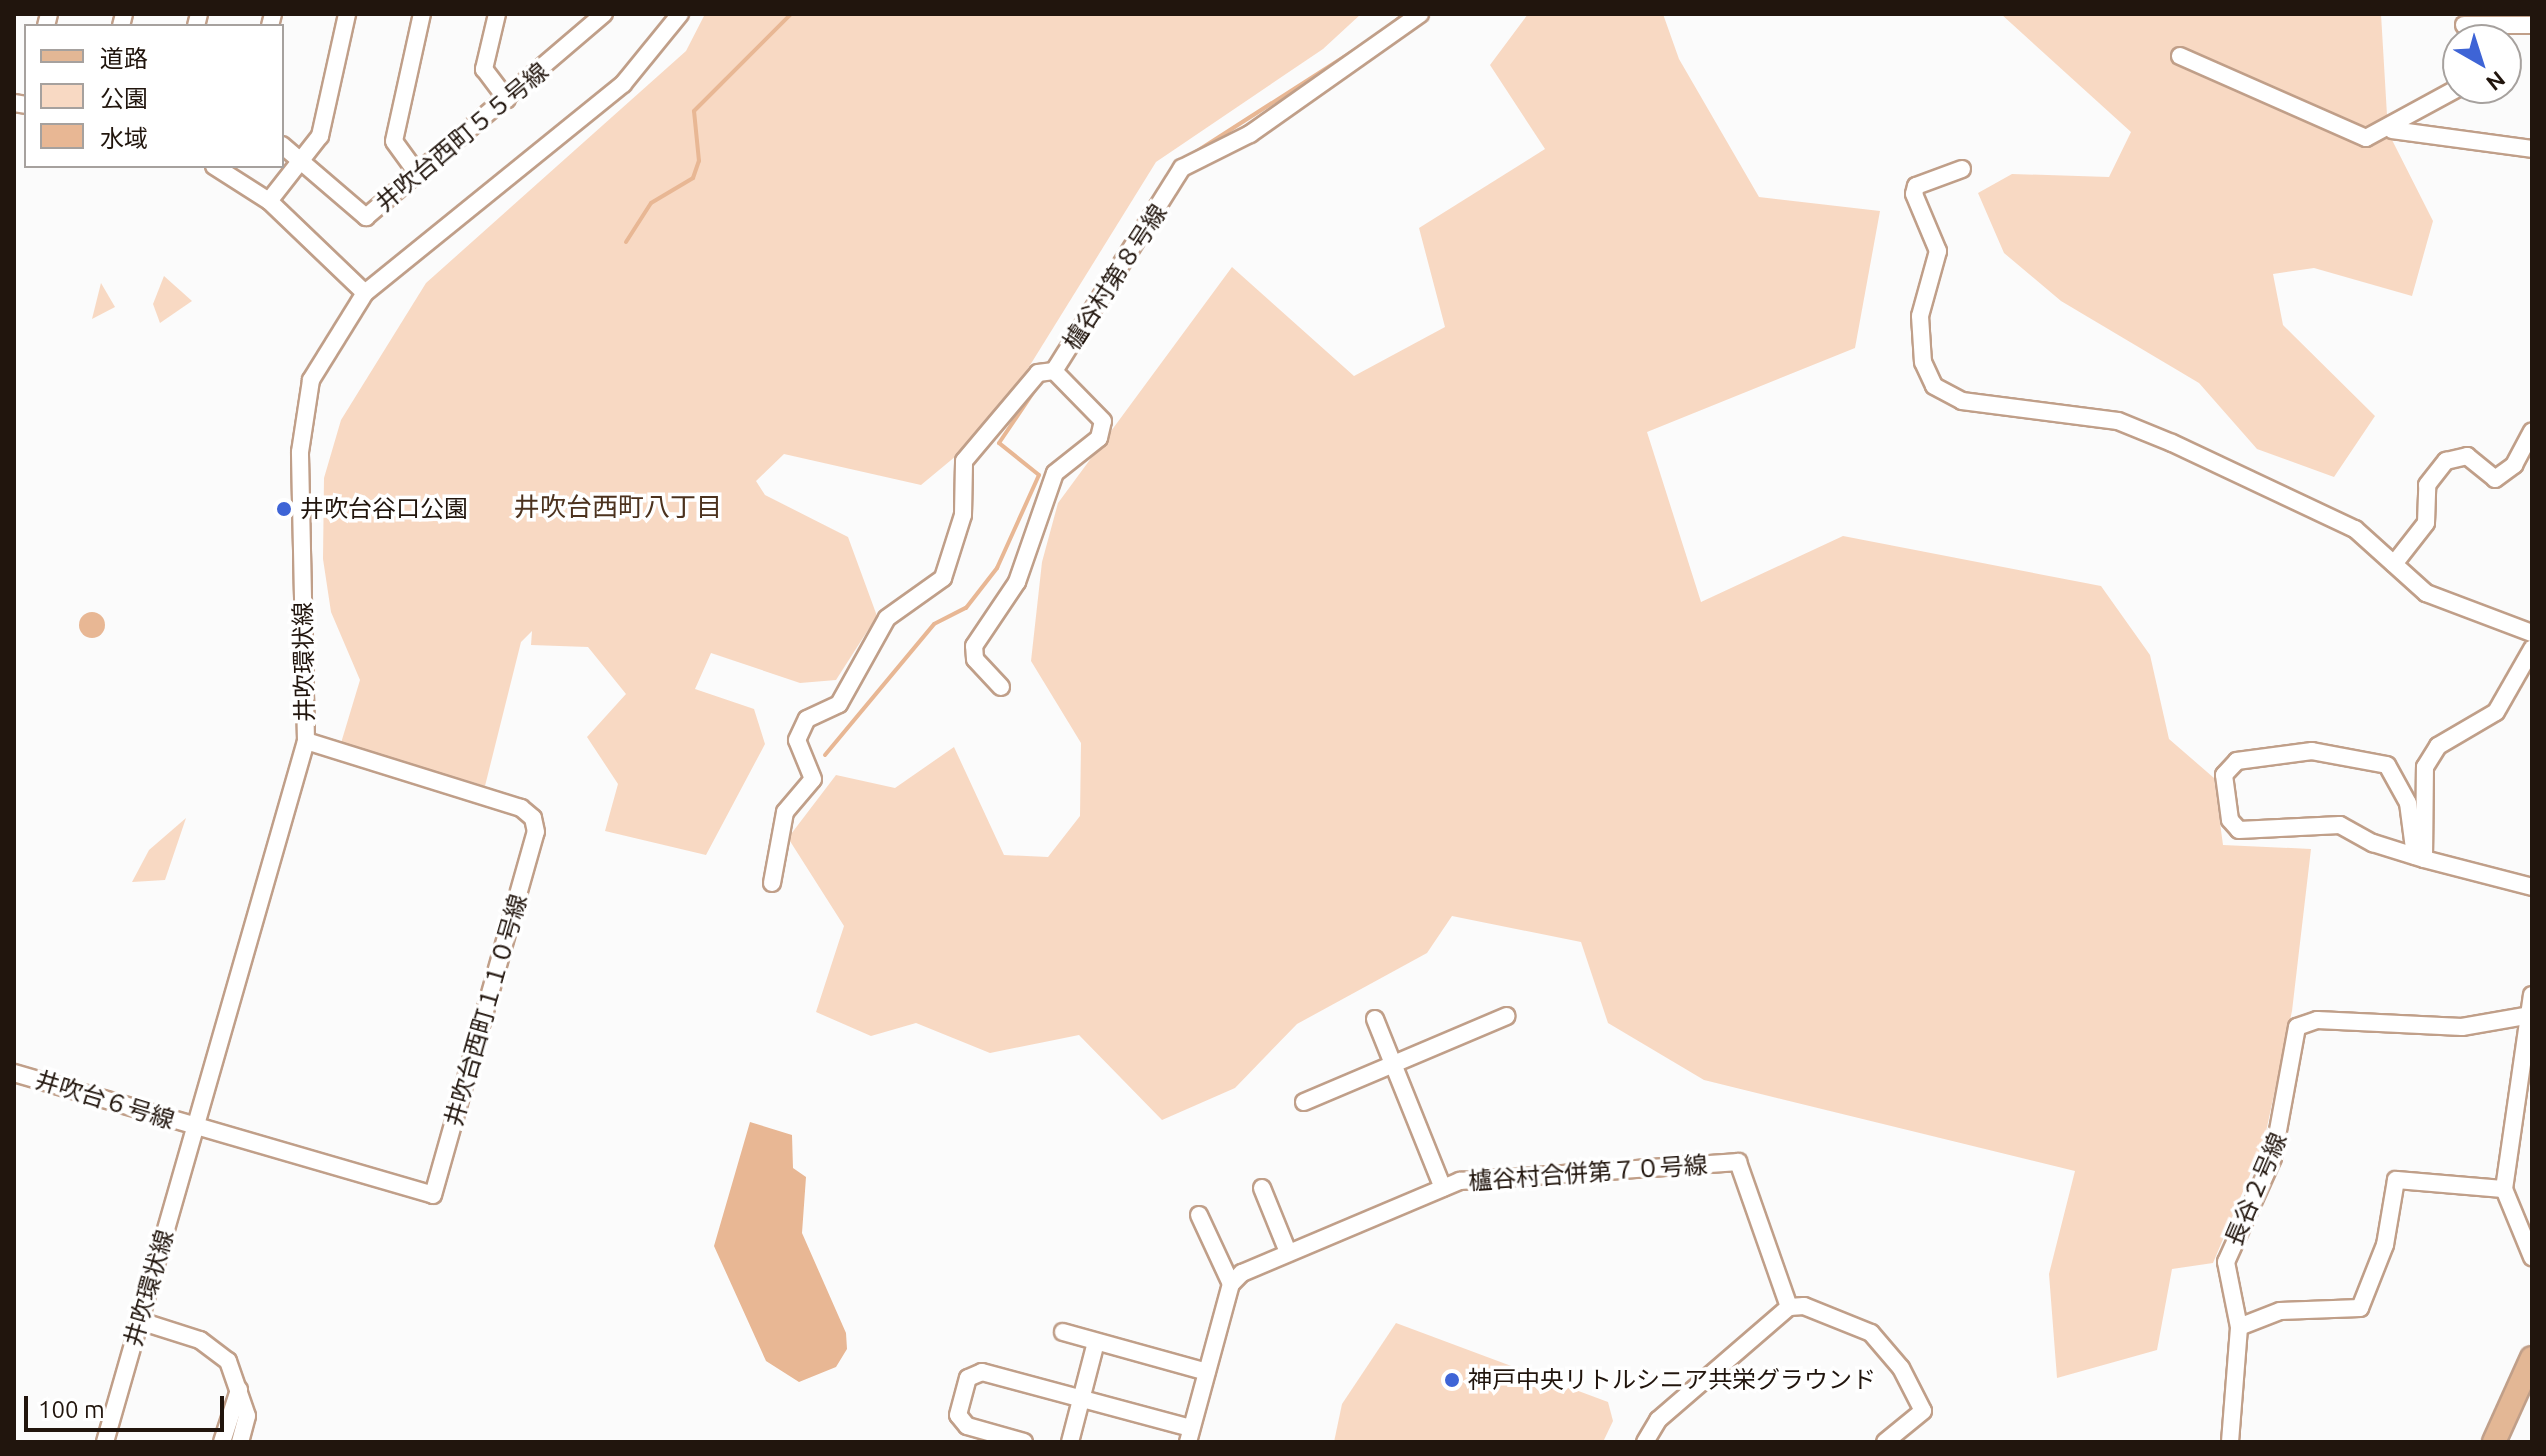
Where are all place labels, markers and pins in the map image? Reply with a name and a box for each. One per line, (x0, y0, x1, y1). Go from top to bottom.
place label: 井吹台谷口公園 (300, 495, 468, 523)
marker: 井吹台谷口公園 (275, 500, 293, 518)
place label: 神戸中央リトルシニア共栄グラウンド (1468, 1366, 1876, 1394)
marker: 神戸中央リトルシニア共栄グラウンド (1443, 1371, 1461, 1389)

